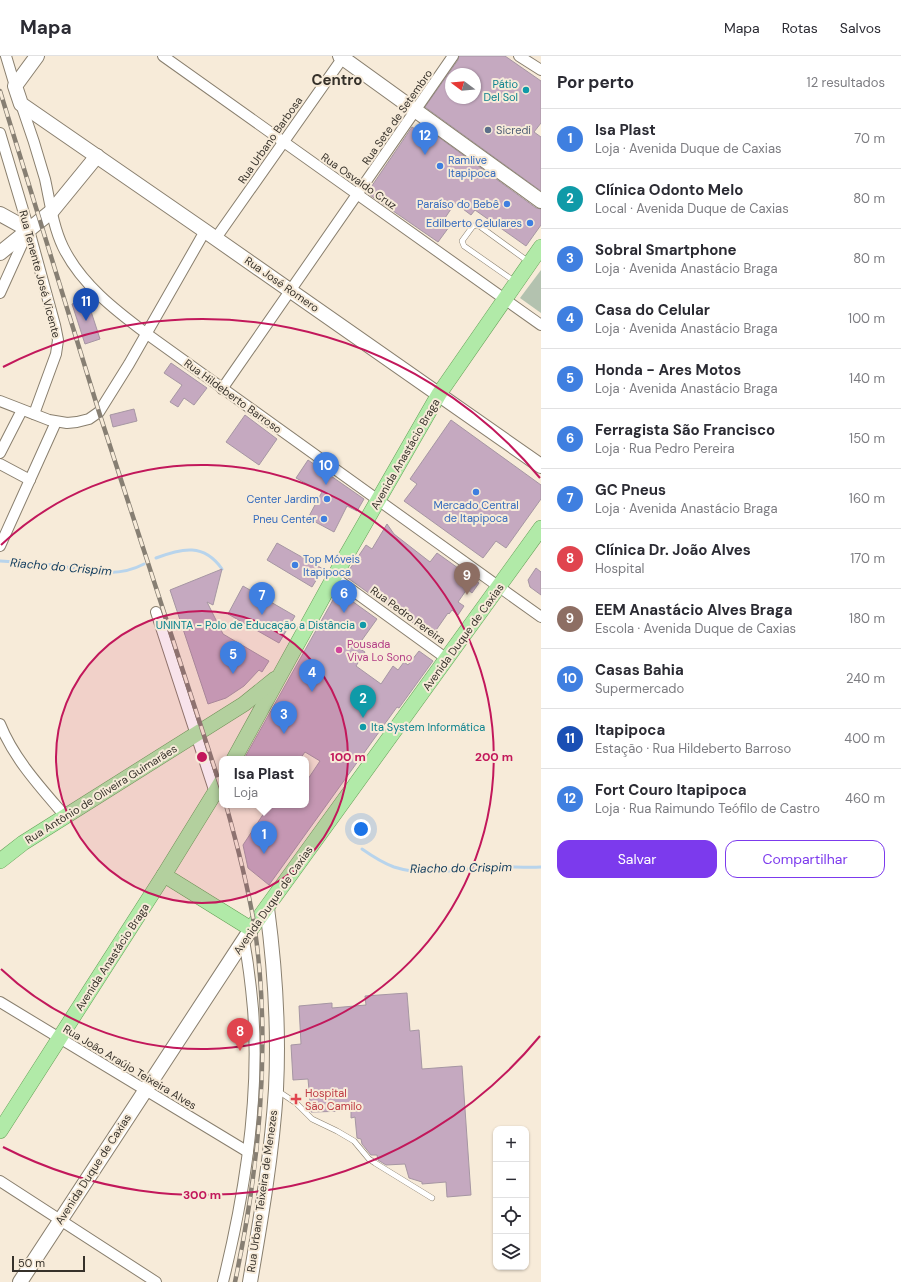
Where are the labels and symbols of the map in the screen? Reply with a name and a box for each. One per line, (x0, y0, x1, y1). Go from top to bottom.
street label: Rua Sete de Setembro (359, 66, 435, 168)
north arrow (445, 68, 481, 104)
district label: Centro (311, 70, 363, 90)
place label: Pátio Del Sol (483, 77, 518, 104)
marker: Pátio Del Sol (521, 85, 531, 95)
street label: Rua Urbano Barbosa (235, 94, 305, 186)
pin: 12 (412, 122, 438, 155)
place label: Sicredi (496, 123, 531, 137)
marker: Sicredi (483, 125, 493, 135)
street label: Rua Osvaldo Cruz (318, 150, 400, 212)
place label: Ramlive Itapipoca (448, 153, 496, 180)
marker: Ramlive Itapipoca (435, 161, 445, 171)
place label: Paraíso do Bebê (417, 197, 499, 211)
marker: Paraíso do Bebê (502, 199, 512, 209)
street label: Rua Tenente José Vicente (16, 209, 64, 339)
place label: Edilberto Celulares (426, 216, 522, 230)
marker: Edilberto Celulares (525, 218, 535, 228)
street label: Rua José Romero (242, 253, 322, 315)
pin: 11 (73, 288, 99, 321)
street label: Rua Hildeberto Barroso (181, 356, 285, 436)
street label: Avenida Anastácio Braga (368, 396, 442, 512)
pin: 10 (313, 452, 339, 485)
marker: Mercado Central de Itapipoca (471, 487, 481, 497)
place label: Center Jardim (246, 492, 319, 506)
marker: Center Jardim (322, 494, 332, 504)
place label: Mercado Central de Itapipoca (433, 498, 519, 525)
place label: Pneu Center (253, 512, 316, 526)
marker: Pneu Center (319, 514, 329, 524)
place label: Top Móveis Itapipoca (303, 552, 360, 579)
water label: Riacho do Crispim (10, 555, 113, 579)
marker: Top Móveis Itapipoca (290, 560, 300, 570)
pin: 9 (454, 562, 480, 595)
pin: 6 (331, 580, 357, 613)
street label: Avenida Duque de Caxias (419, 581, 507, 693)
pin: 7 (249, 582, 275, 615)
street label: Rua Pedro Pereira (368, 583, 448, 647)
place label: UNINTA - Polo de Educação a Distância (156, 618, 355, 632)
marker: UNINTA - Polo de Educação a Distância (358, 620, 368, 630)
place label: Pousada Viva Lo Sono (347, 637, 412, 664)
pin: 5 (220, 641, 246, 674)
marker: Pousada Viva Lo Sono (334, 645, 344, 655)
pin: 4 (299, 659, 325, 692)
pin: 2 (350, 685, 376, 718)
pin: 3 (271, 701, 297, 734)
place label: Ita System Informática (371, 720, 485, 734)
marker: Ita System Informática (358, 722, 368, 732)
street label: Rua Antônio de Oliveira Guimarães (22, 741, 180, 847)
text: 100 m (330, 749, 366, 765)
text: 200 m (475, 749, 513, 765)
centre of rings (195, 750, 209, 764)
your location (351, 819, 371, 839)
pin: 1 (251, 821, 277, 854)
street label: Avenida Duque de Caxias (230, 843, 316, 957)
water label: Riacho do Crispim (410, 859, 513, 877)
street label: Avenida Anastácio Braga (72, 900, 152, 1014)
pin: 8 (227, 1018, 253, 1051)
street label: Rua João Araújo Teixeira Alves (61, 1022, 199, 1112)
place label: Hospital São Camilo (305, 1086, 362, 1113)
marker: Hospital São Camilo (290, 1093, 302, 1105)
street label: Rua Urbano Teixeira de Menezes (244, 1109, 280, 1273)
street label: Avenida Duque de Caxias (52, 1111, 134, 1227)
text: 300 m (183, 1187, 221, 1203)
scale bar (12, 1254, 85, 1273)

